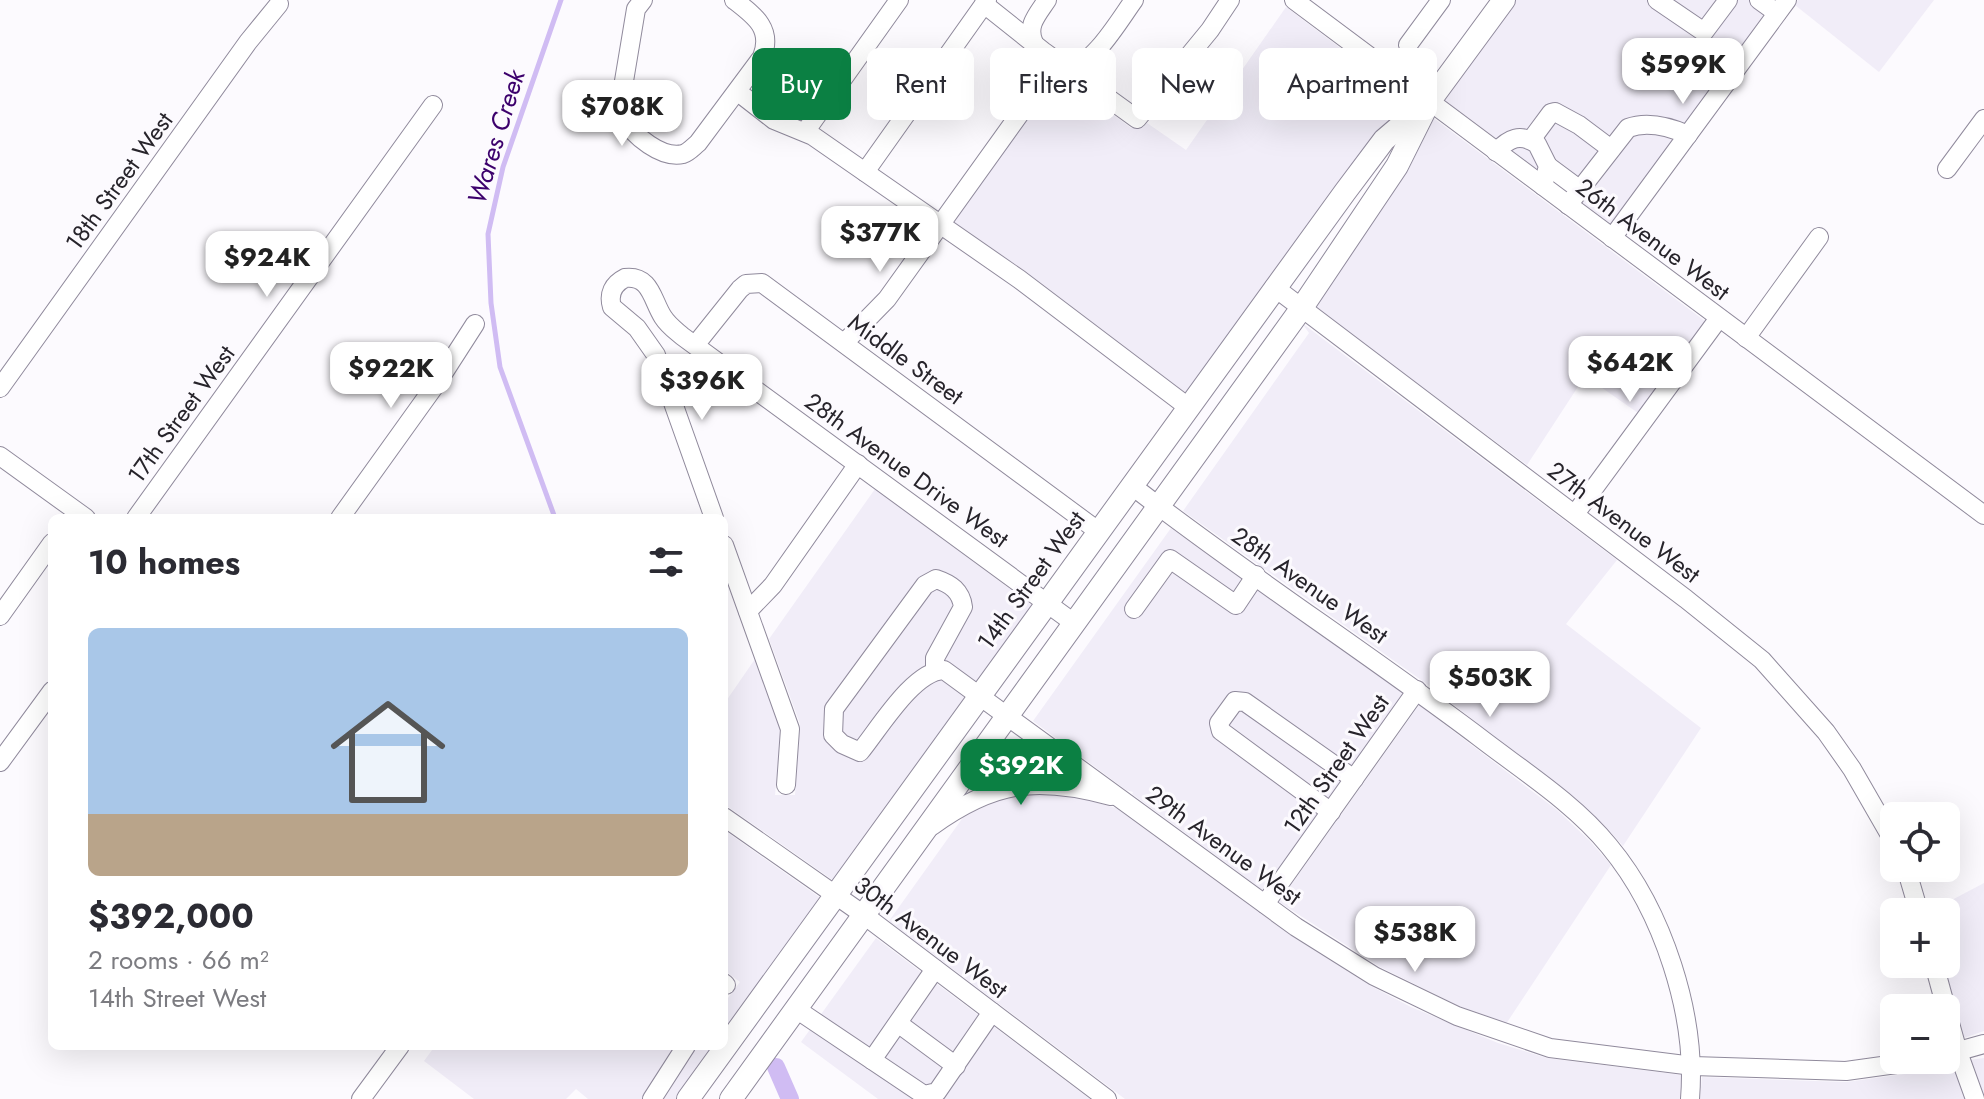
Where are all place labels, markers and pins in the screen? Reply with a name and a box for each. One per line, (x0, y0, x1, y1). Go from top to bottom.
pin: $599K (1627, 38, 1739, 106)
pin: $708K (566, 80, 678, 148)
pin: $377K (824, 206, 936, 274)
pin: $924K (211, 231, 323, 299)
pin: $642K (1574, 336, 1686, 404)
pin: $922K (335, 342, 447, 410)
pin: $396K (646, 354, 758, 422)
pin: $503K (1434, 651, 1546, 719)
pin: $392K (965, 739, 1077, 807)
pin: $538K (1359, 906, 1471, 974)

